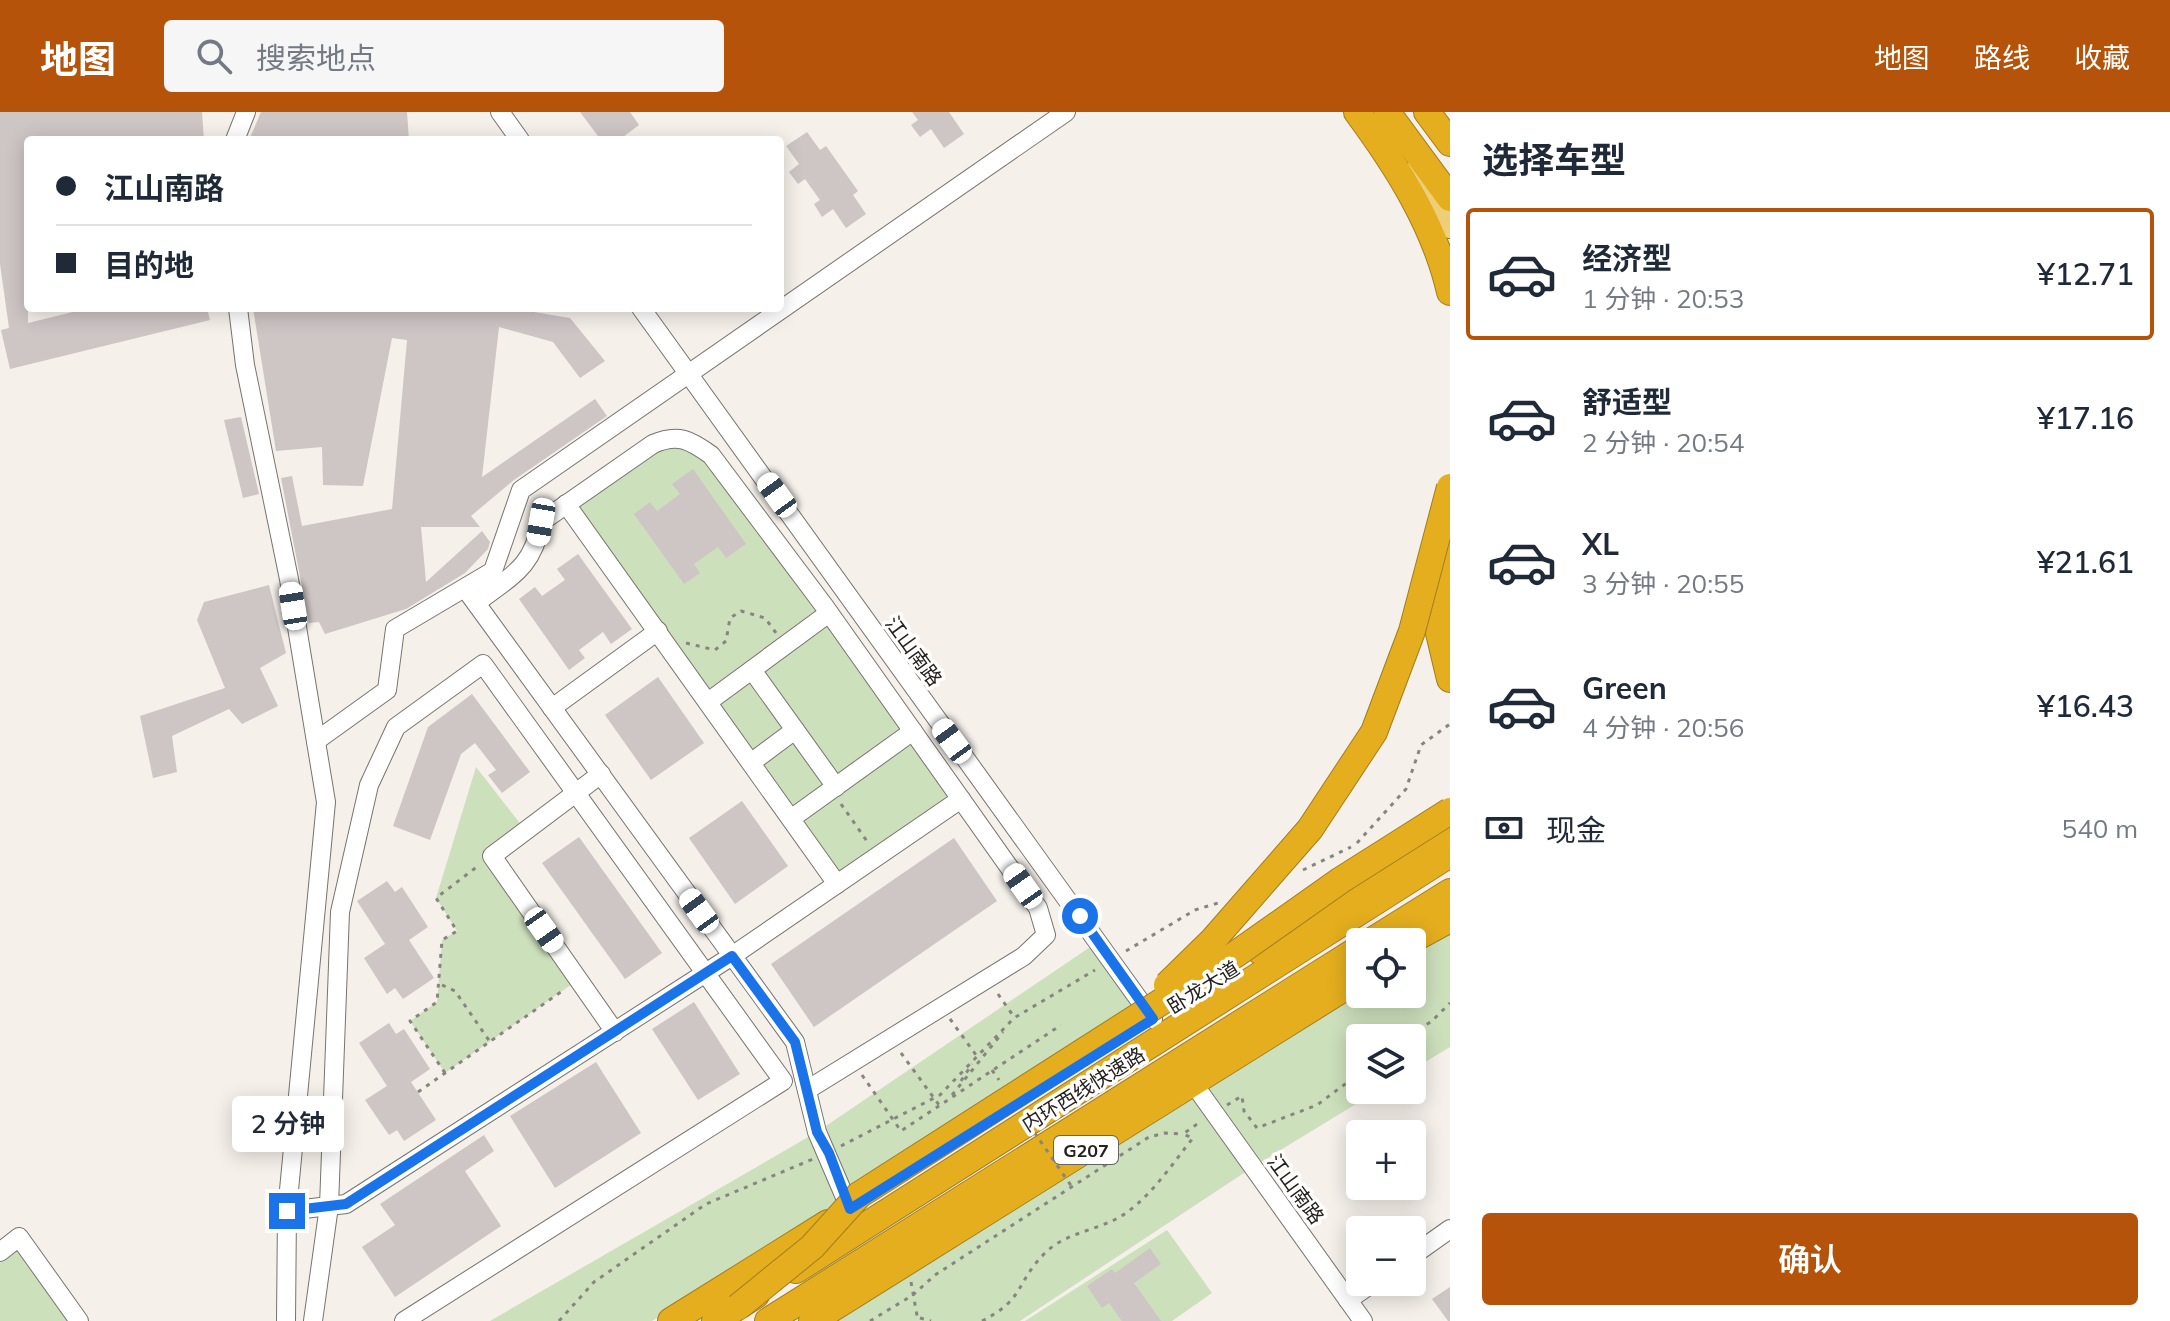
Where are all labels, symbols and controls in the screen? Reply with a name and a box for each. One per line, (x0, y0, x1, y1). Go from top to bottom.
search box (164, 20, 724, 92)
icon: search (192, 34, 236, 78)
text: 地图 (40, 35, 116, 83)
text: 搜索地点 (256, 39, 376, 77)
text: 地图 (1874, 40, 1930, 75)
text: 路线 (1974, 40, 2030, 75)
text: 收藏 (2074, 40, 2130, 75)
text: 选择车型 (1482, 137, 1626, 182)
text: 江山南路 (104, 169, 224, 207)
icon: car (1486, 238, 1558, 310)
text: 经济型 (1582, 239, 1672, 277)
text: 目的地 (104, 246, 194, 284)
text: ¥12.71 (2037, 255, 2134, 293)
text: 1 分钟 · 20:53 (1582, 282, 1744, 315)
icon: car (1486, 382, 1558, 454)
text: 舒适型 (1582, 383, 1672, 421)
text: ¥17.16 (2037, 399, 2134, 437)
text: 2 分钟 · 20:54 (1582, 426, 1744, 459)
car (753, 469, 801, 521)
car (525, 496, 557, 548)
text: XL (1582, 525, 1619, 563)
icon: car (1486, 526, 1558, 598)
text: ¥21.61 (2037, 543, 2134, 581)
text: 3 分钟 · 20:55 (1582, 567, 1744, 600)
car (277, 580, 309, 632)
street label: 江山南路 (880, 611, 948, 691)
text: Green (1582, 669, 1667, 707)
icon: car (1486, 670, 1558, 742)
text: ¥16.43 (2037, 687, 2134, 725)
text: 4 分钟 · 20:56 (1582, 711, 1744, 744)
car (928, 715, 976, 767)
icon: cash (1482, 806, 1526, 850)
text: 现金 (1546, 811, 1606, 849)
text: 540 m (2062, 812, 2138, 845)
car (999, 859, 1047, 913)
car (675, 885, 723, 937)
route start (1062, 898, 1098, 934)
car (520, 903, 568, 957)
map controls (1346, 928, 1426, 1296)
button: locate (1346, 928, 1426, 1008)
street label: 卧龙大道 (1162, 955, 1244, 1019)
button: layers (1346, 1024, 1426, 1104)
street label: 内环西线快速路 (1017, 1041, 1149, 1137)
callout: 2 分钟 (231, 1095, 343, 1151)
text: 2 分钟 (251, 1107, 325, 1140)
button: + (1346, 1120, 1426, 1200)
road number: G207 (1054, 1136, 1118, 1164)
street label: 江山南路 (1262, 1149, 1330, 1229)
route end (269, 1193, 305, 1229)
button: 确认 (1482, 1213, 2138, 1305)
button: − (1346, 1216, 1426, 1296)

